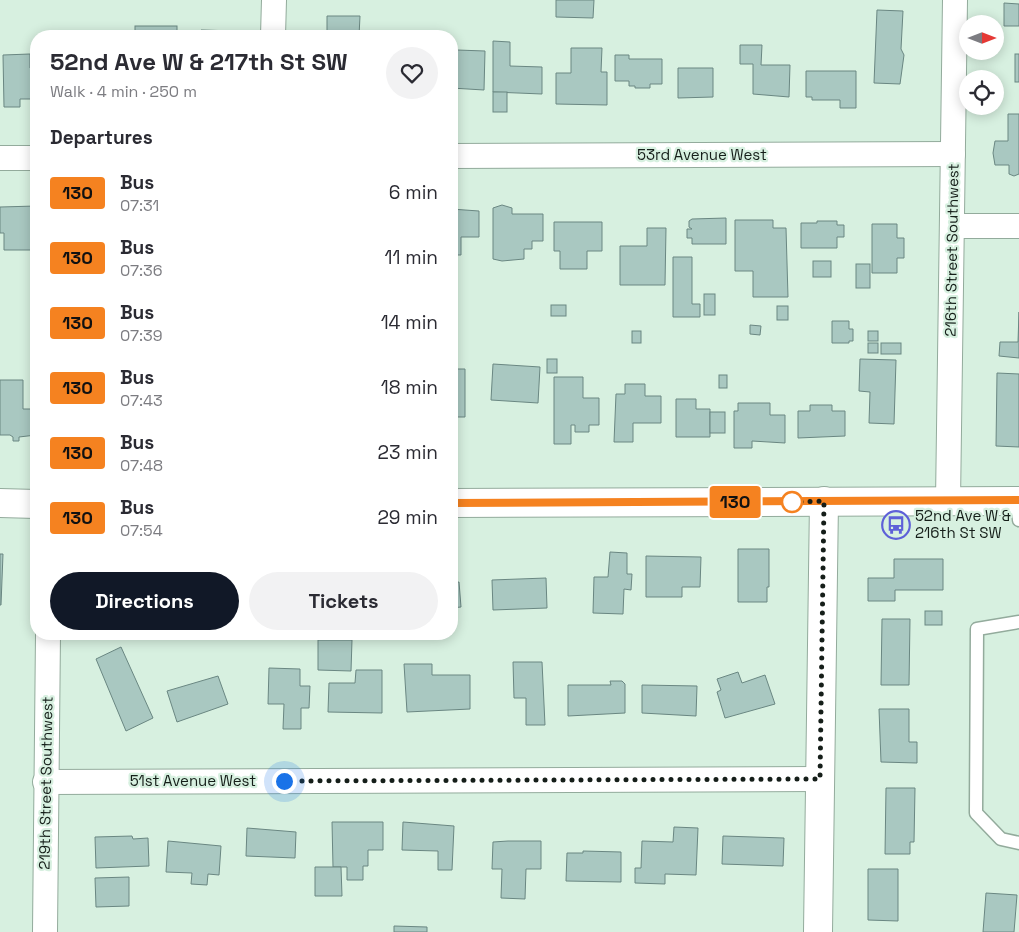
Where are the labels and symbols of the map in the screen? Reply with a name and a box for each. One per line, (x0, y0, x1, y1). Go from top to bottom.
north arrow (959, 15, 1004, 60)
street label: 53rd Avenue West (637, 145, 767, 164)
street label: 216th Street Southwest (940, 163, 963, 337)
line badge: 130 (706, 486, 764, 518)
unlabelled marker (781, 491, 803, 513)
place label: 52nd Ave W & 216th St SW (915, 506, 1011, 542)
bus stop icon: 52nd Ave W & 216th St SW (881, 510, 911, 540)
street label: 219th Street Southwest (34, 696, 57, 870)
your location (272, 769, 297, 794)
street label: 51st Avenue West (130, 771, 256, 790)

